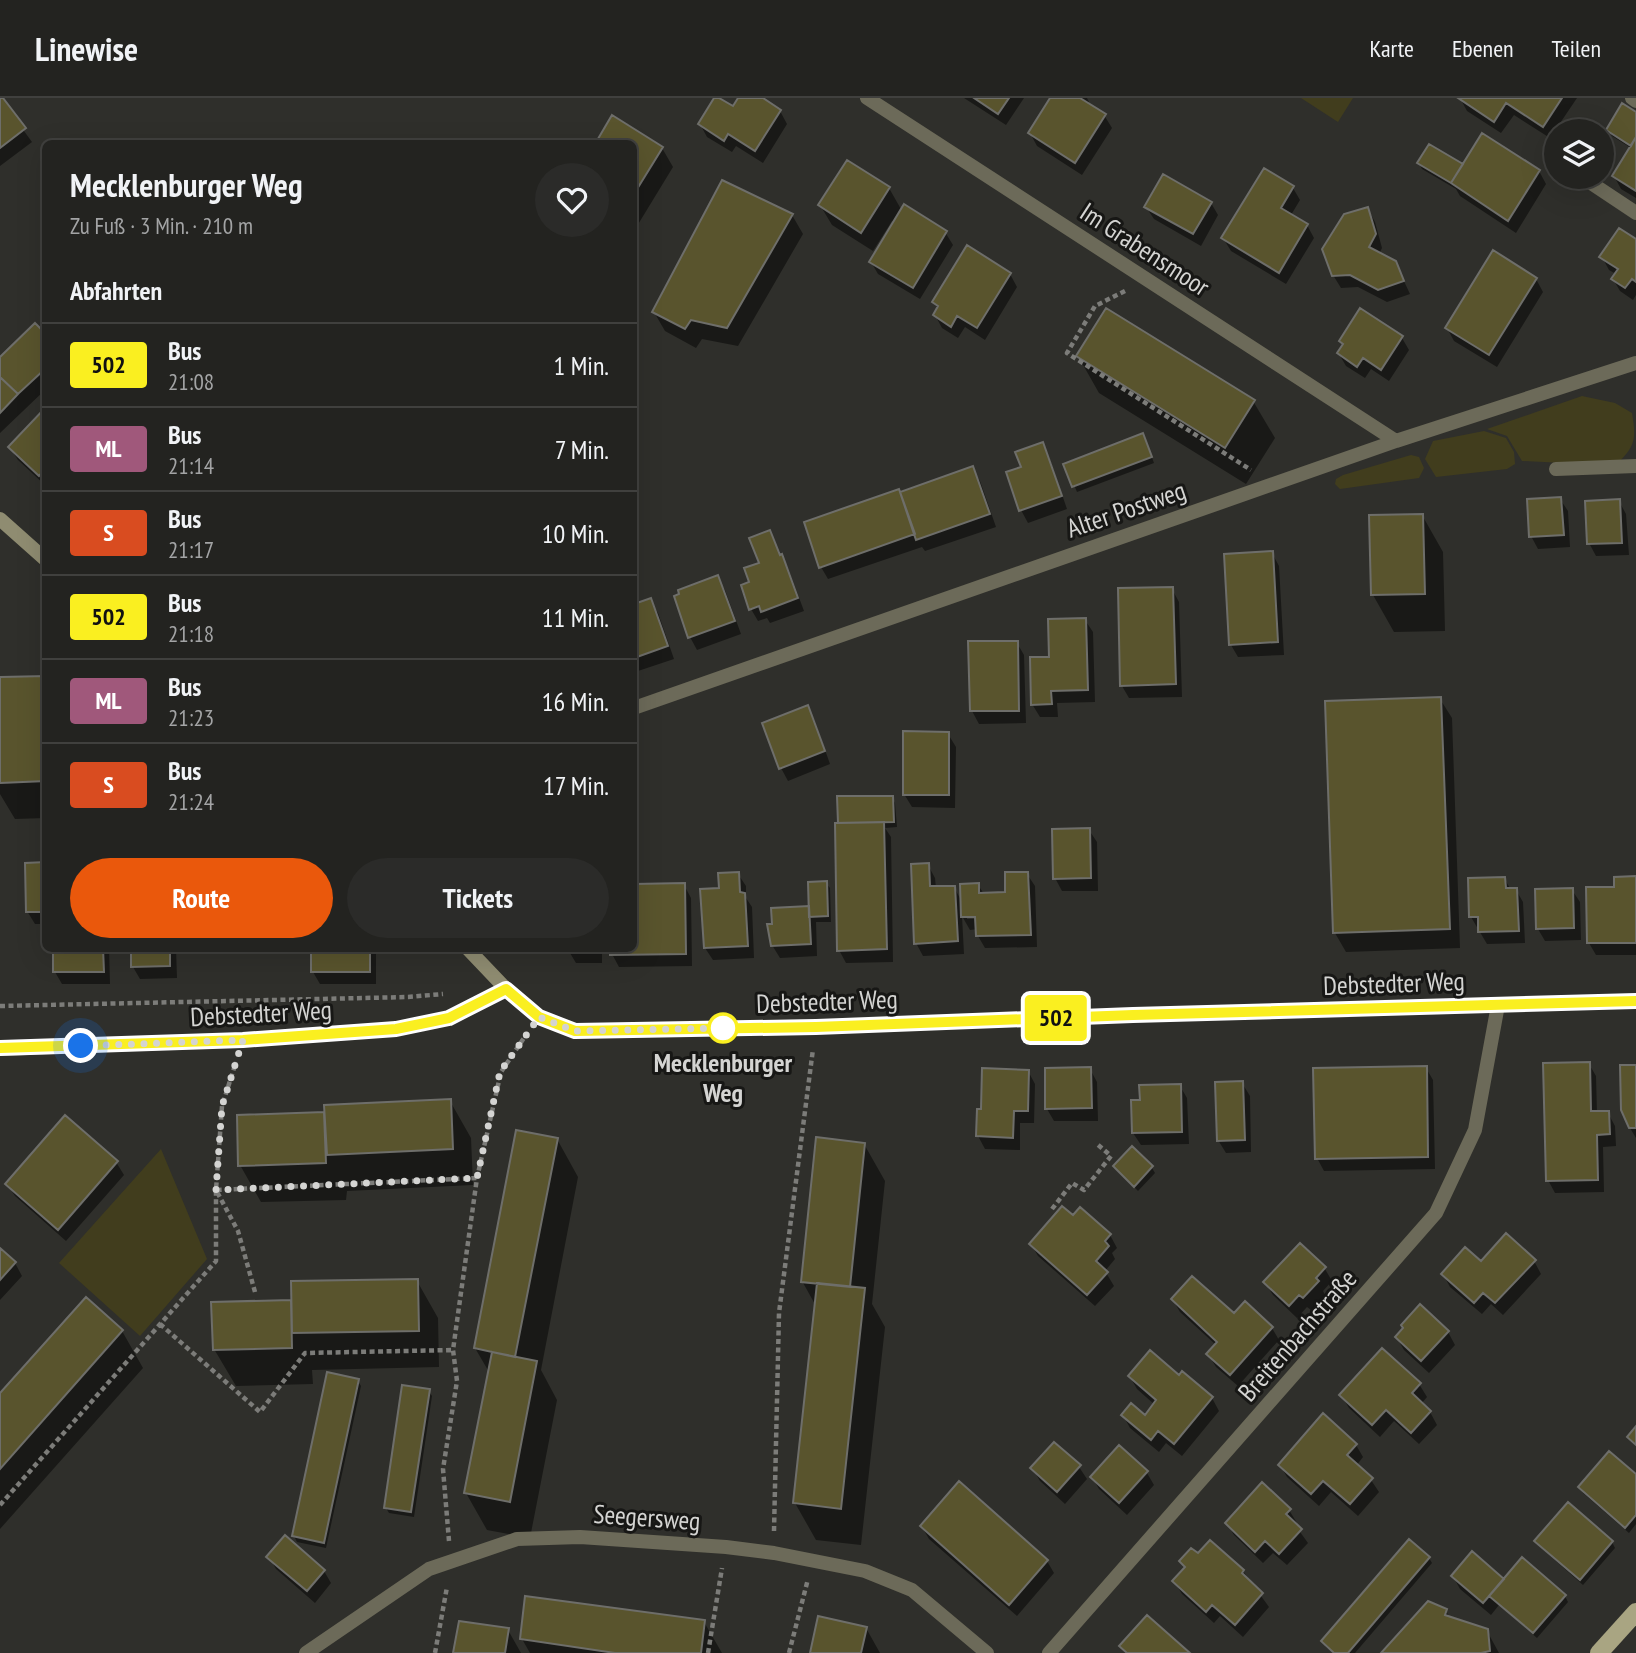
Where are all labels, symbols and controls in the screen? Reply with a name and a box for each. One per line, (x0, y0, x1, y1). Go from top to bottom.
text: Linewise (35, 27, 138, 70)
text: Karte (1370, 33, 1414, 64)
text: Ebenen (1452, 33, 1514, 64)
text: Teilen (1552, 33, 1601, 64)
map controls (1544, 119, 1614, 189)
button: layers (1544, 119, 1614, 189)
text: Mecklenburger Weg (70, 163, 303, 206)
button: heart (535, 163, 609, 237)
street label: Im Grabensmoor (1074, 195, 1216, 303)
text: Zu Fuß · 3 Min. · 210 m (70, 211, 253, 240)
text: Abfahrten (70, 274, 162, 307)
text: Bus (168, 334, 201, 367)
text: 502 (91, 349, 126, 380)
text: 1 Min. (554, 349, 609, 382)
text: 21:08 (168, 367, 214, 396)
text: Bus (168, 418, 201, 451)
text: ML (95, 433, 122, 464)
text: 7 Min. (555, 433, 609, 466)
text: 21:14 (168, 451, 214, 480)
street label: Alter Postweg (1062, 473, 1190, 545)
text: Bus (168, 502, 201, 535)
text: S (103, 517, 114, 548)
text: 10 Min. (542, 517, 609, 550)
text: 21:17 (168, 535, 214, 564)
text: Bus (168, 586, 201, 619)
text: 502 (91, 601, 126, 632)
text: 11 Min. (542, 601, 609, 634)
text: 21:18 (168, 619, 214, 648)
text: Bus (168, 670, 201, 703)
text: ML (95, 685, 122, 716)
text: 16 Min. (542, 685, 609, 718)
text: 21:23 (168, 703, 214, 732)
text: Bus (168, 754, 201, 787)
text: S (103, 769, 114, 800)
text: 17 Min. (543, 769, 609, 802)
text: 21:24 (168, 787, 214, 816)
button: Route (70, 858, 333, 938)
button: Tickets (347, 858, 609, 938)
street label: Debstedter Weg (1323, 964, 1465, 1002)
street label: Debstedter Weg (756, 982, 898, 1020)
street label: Debstedter Weg (189, 993, 333, 1033)
line badge: 502 (1016, 995, 1096, 1041)
text: 502 (1039, 1002, 1073, 1033)
marker: Mecklenburger Weg (708, 1013, 738, 1043)
your location (63, 1028, 98, 1063)
place label: Mecklenburger Weg (654, 1046, 793, 1109)
street label: Breitenbachstraße (1231, 1262, 1363, 1408)
street label: Seegersweg (593, 1497, 701, 1537)

